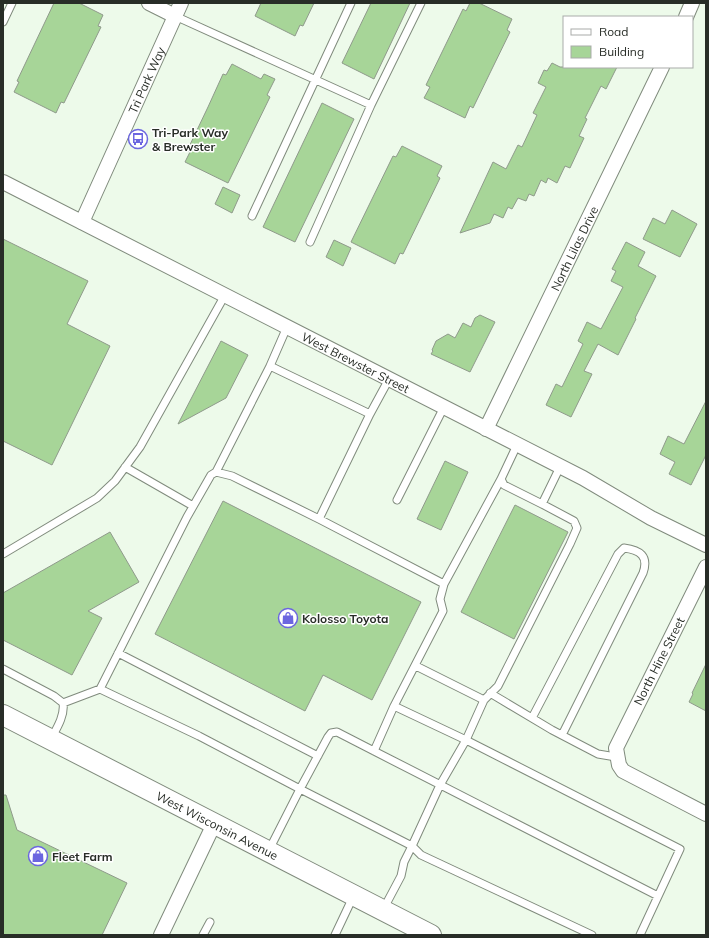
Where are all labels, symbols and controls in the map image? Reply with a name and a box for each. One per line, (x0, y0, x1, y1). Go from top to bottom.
legend (563, 16, 693, 68)
text: Road (599, 24, 628, 39)
street label: Tri Park Way (125, 44, 168, 115)
text: Building (599, 44, 644, 59)
place label: Tri-Park Way & Brewster (152, 125, 228, 154)
bus stop icon: Tri-Park Way & Brewster (127, 128, 149, 150)
street label: North Lilas Drive (547, 203, 601, 293)
street label: West Brewster Street (299, 328, 412, 396)
shop icon: Kolosso Toyota (277, 607, 299, 629)
place label: Kolosso Toyota (302, 611, 389, 626)
street label: North Hine Street (630, 614, 688, 708)
street label: West Wisconsin Avenue (154, 788, 281, 863)
shop icon: Fleet Farm (27, 845, 49, 867)
place label: Fleet Farm (52, 849, 113, 864)

